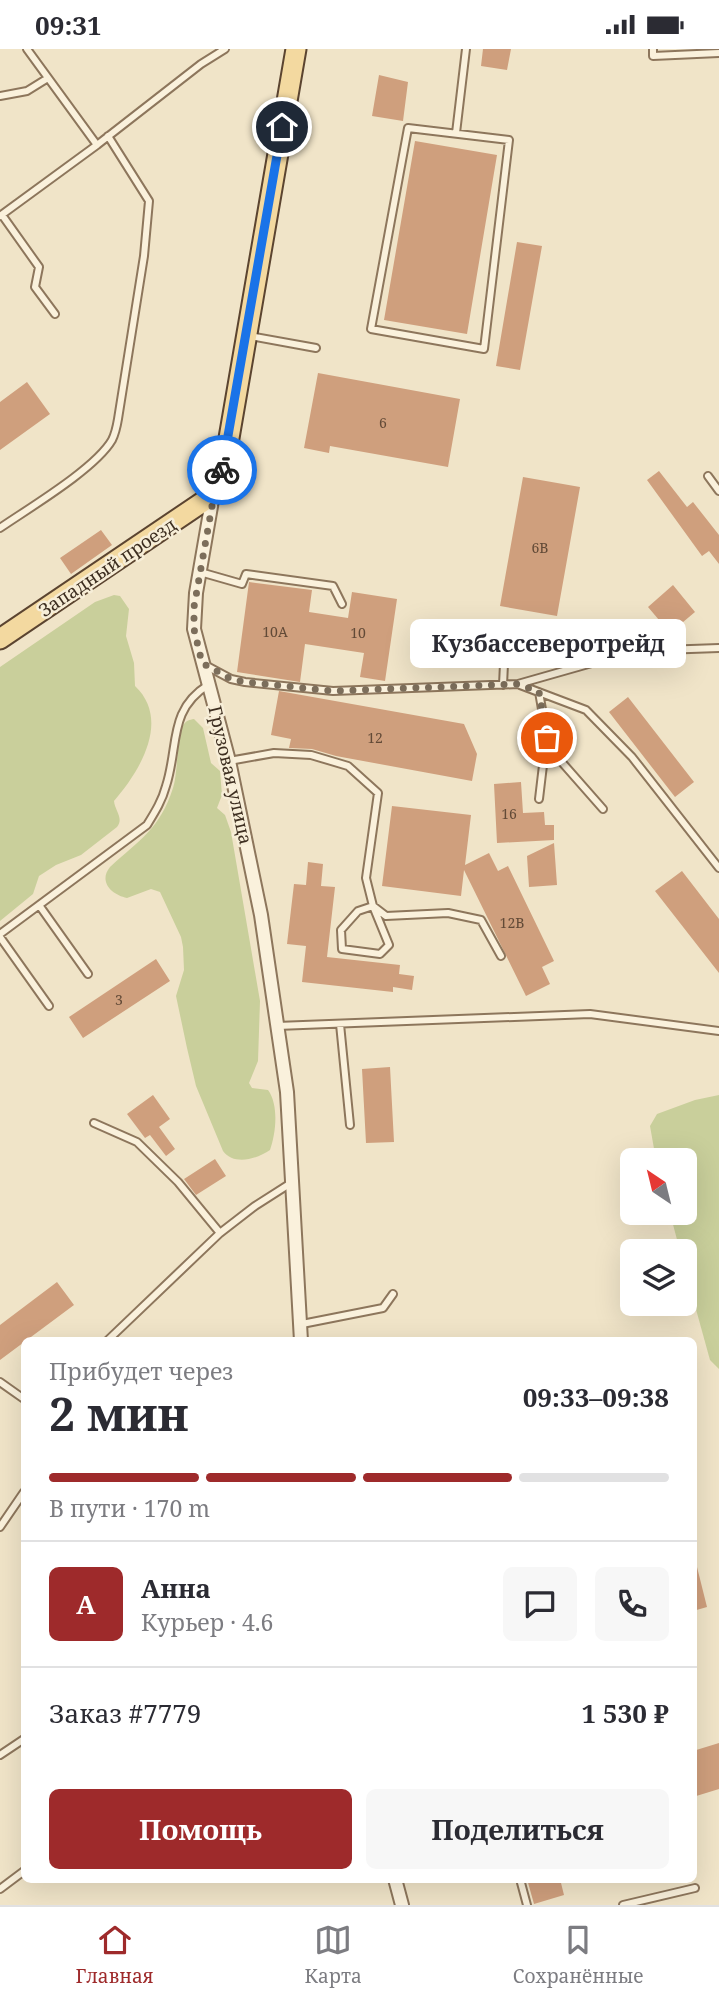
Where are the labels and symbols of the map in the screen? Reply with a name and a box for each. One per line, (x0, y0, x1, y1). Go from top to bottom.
pin (252, 97, 312, 157)
house number: 6 (379, 413, 387, 432)
courier (187, 435, 257, 505)
street label: Западный проезд (34, 512, 180, 622)
house number: 6В (532, 538, 549, 557)
callout: Кузбассеверотрейд (409, 619, 685, 668)
house number: 10А (262, 622, 288, 641)
house number: 10 (350, 623, 366, 642)
street label: Грузовая улица (203, 703, 259, 847)
pin (517, 708, 577, 768)
house number: 12 (367, 728, 383, 747)
house number: 16 (501, 804, 517, 823)
house number: 12В (500, 913, 524, 932)
house number: 3 (115, 990, 123, 1009)
north arrow (620, 1148, 696, 1225)

